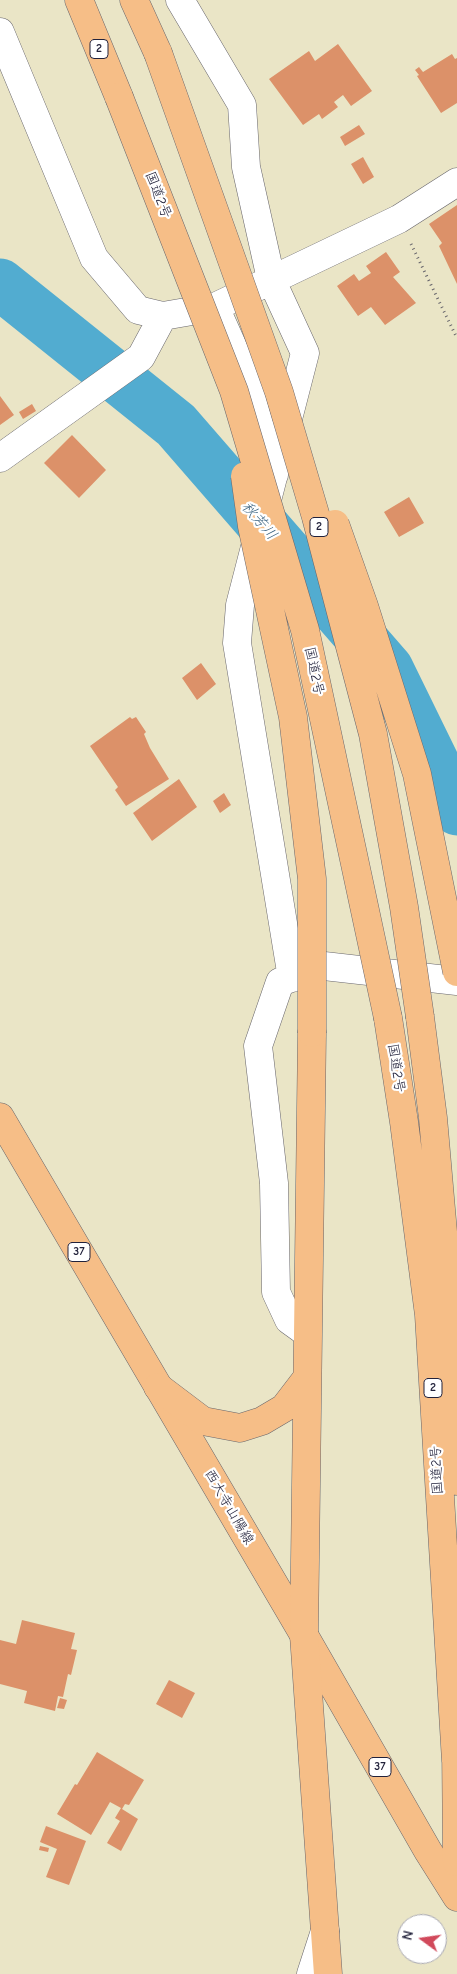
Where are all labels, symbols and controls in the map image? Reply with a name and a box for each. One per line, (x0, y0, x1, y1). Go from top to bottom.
road number: 2 (90, 40, 108, 59)
street label: 国道2号 (141, 169, 175, 221)
water label: 秋芳川 (237, 498, 281, 544)
road number: 2 (310, 518, 328, 536)
street label: 国道2号 (301, 645, 327, 697)
street label: 国道2号 (384, 1042, 408, 1094)
road number: 37 (68, 1242, 90, 1262)
road number: 2 (424, 1379, 442, 1398)
street label: 国道2号 (427, 1445, 447, 1495)
street label: 西大寺山陽線 (201, 1466, 257, 1548)
road number: 37 (369, 1758, 391, 1776)
north arrow (397, 1914, 447, 1964)
text: N (399, 1929, 417, 1942)

